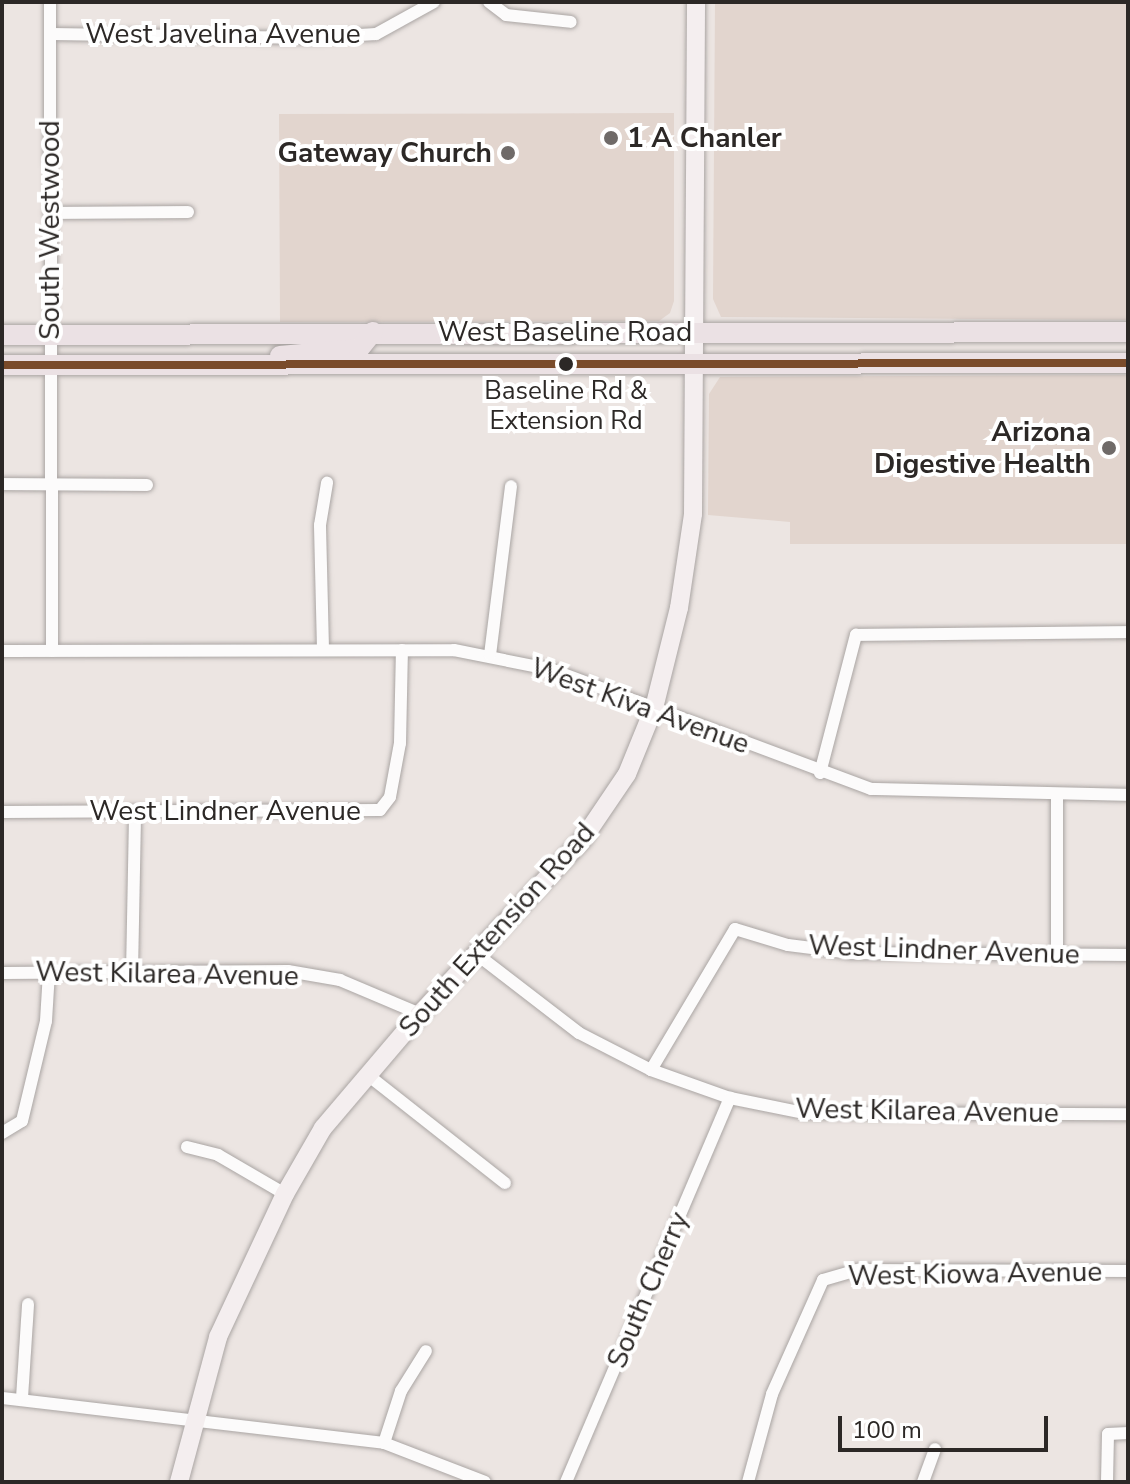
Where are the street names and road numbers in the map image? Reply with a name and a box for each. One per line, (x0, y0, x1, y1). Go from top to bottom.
street label: West Javelina Avenue (85, 17, 361, 51)
street label: South Westwood (33, 120, 67, 340)
street label: West Baseline Road (438, 315, 692, 349)
street label: West Kiva Avenue (526, 651, 754, 761)
street label: West Lindner Avenue (89, 794, 361, 828)
street label: South Extension Road (392, 816, 602, 1044)
street label: West Lindner Avenue (808, 928, 1080, 972)
street label: West Kilarea Avenue (35, 955, 299, 993)
street label: West Kilarea Avenue (795, 1092, 1059, 1130)
street label: South Cherry (600, 1207, 696, 1373)
street label: West Kiowa Avenue (848, 1255, 1102, 1293)

